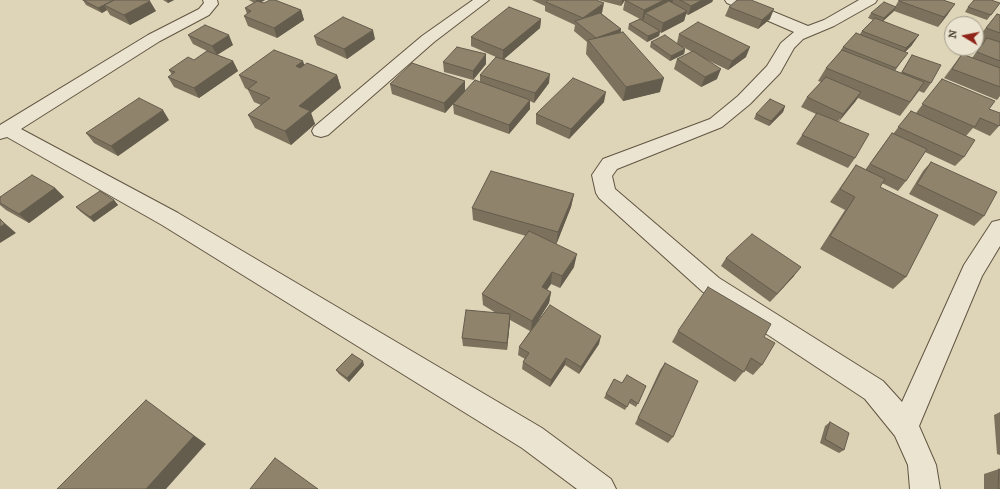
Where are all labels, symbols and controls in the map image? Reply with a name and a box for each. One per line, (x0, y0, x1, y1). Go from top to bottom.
north arrow (944, 16, 984, 56)
text: N (946, 29, 960, 39)

